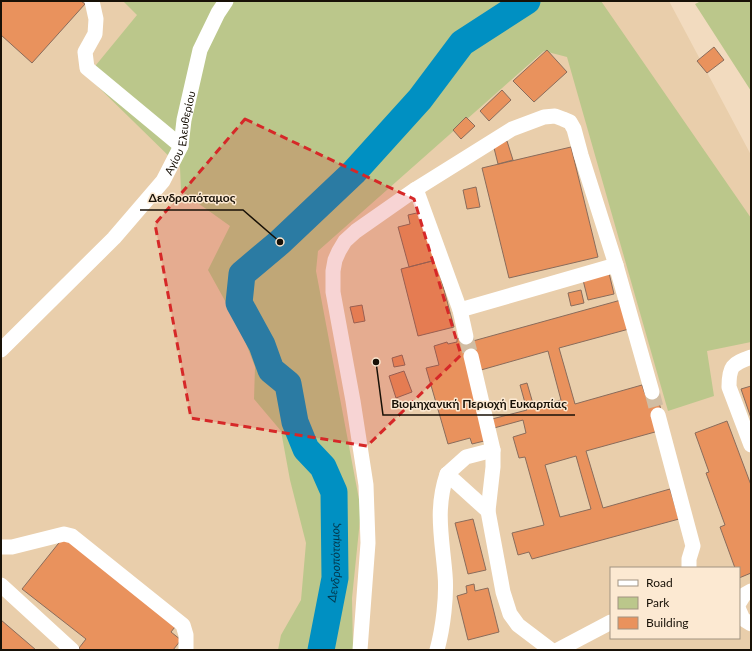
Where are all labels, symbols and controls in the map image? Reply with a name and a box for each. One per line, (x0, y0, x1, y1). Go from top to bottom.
street label: Αγίου Ελευθερίου (161, 90, 197, 177)
callout: Δενδροπόταμος (140, 186, 243, 210)
text: Δενδροπόταμος (149, 190, 236, 205)
callout: Βιομηχανική Περιοχή Ευκαρπίας (383, 391, 575, 415)
text: Βιομηχανική Περιοχή Ευκαρπίας (391, 396, 567, 411)
water label: Δενδροπόταμος (323, 522, 342, 604)
legend (610, 567, 740, 639)
text: Road (646, 575, 673, 590)
text: Park (646, 595, 670, 610)
text: Building (646, 615, 689, 630)

